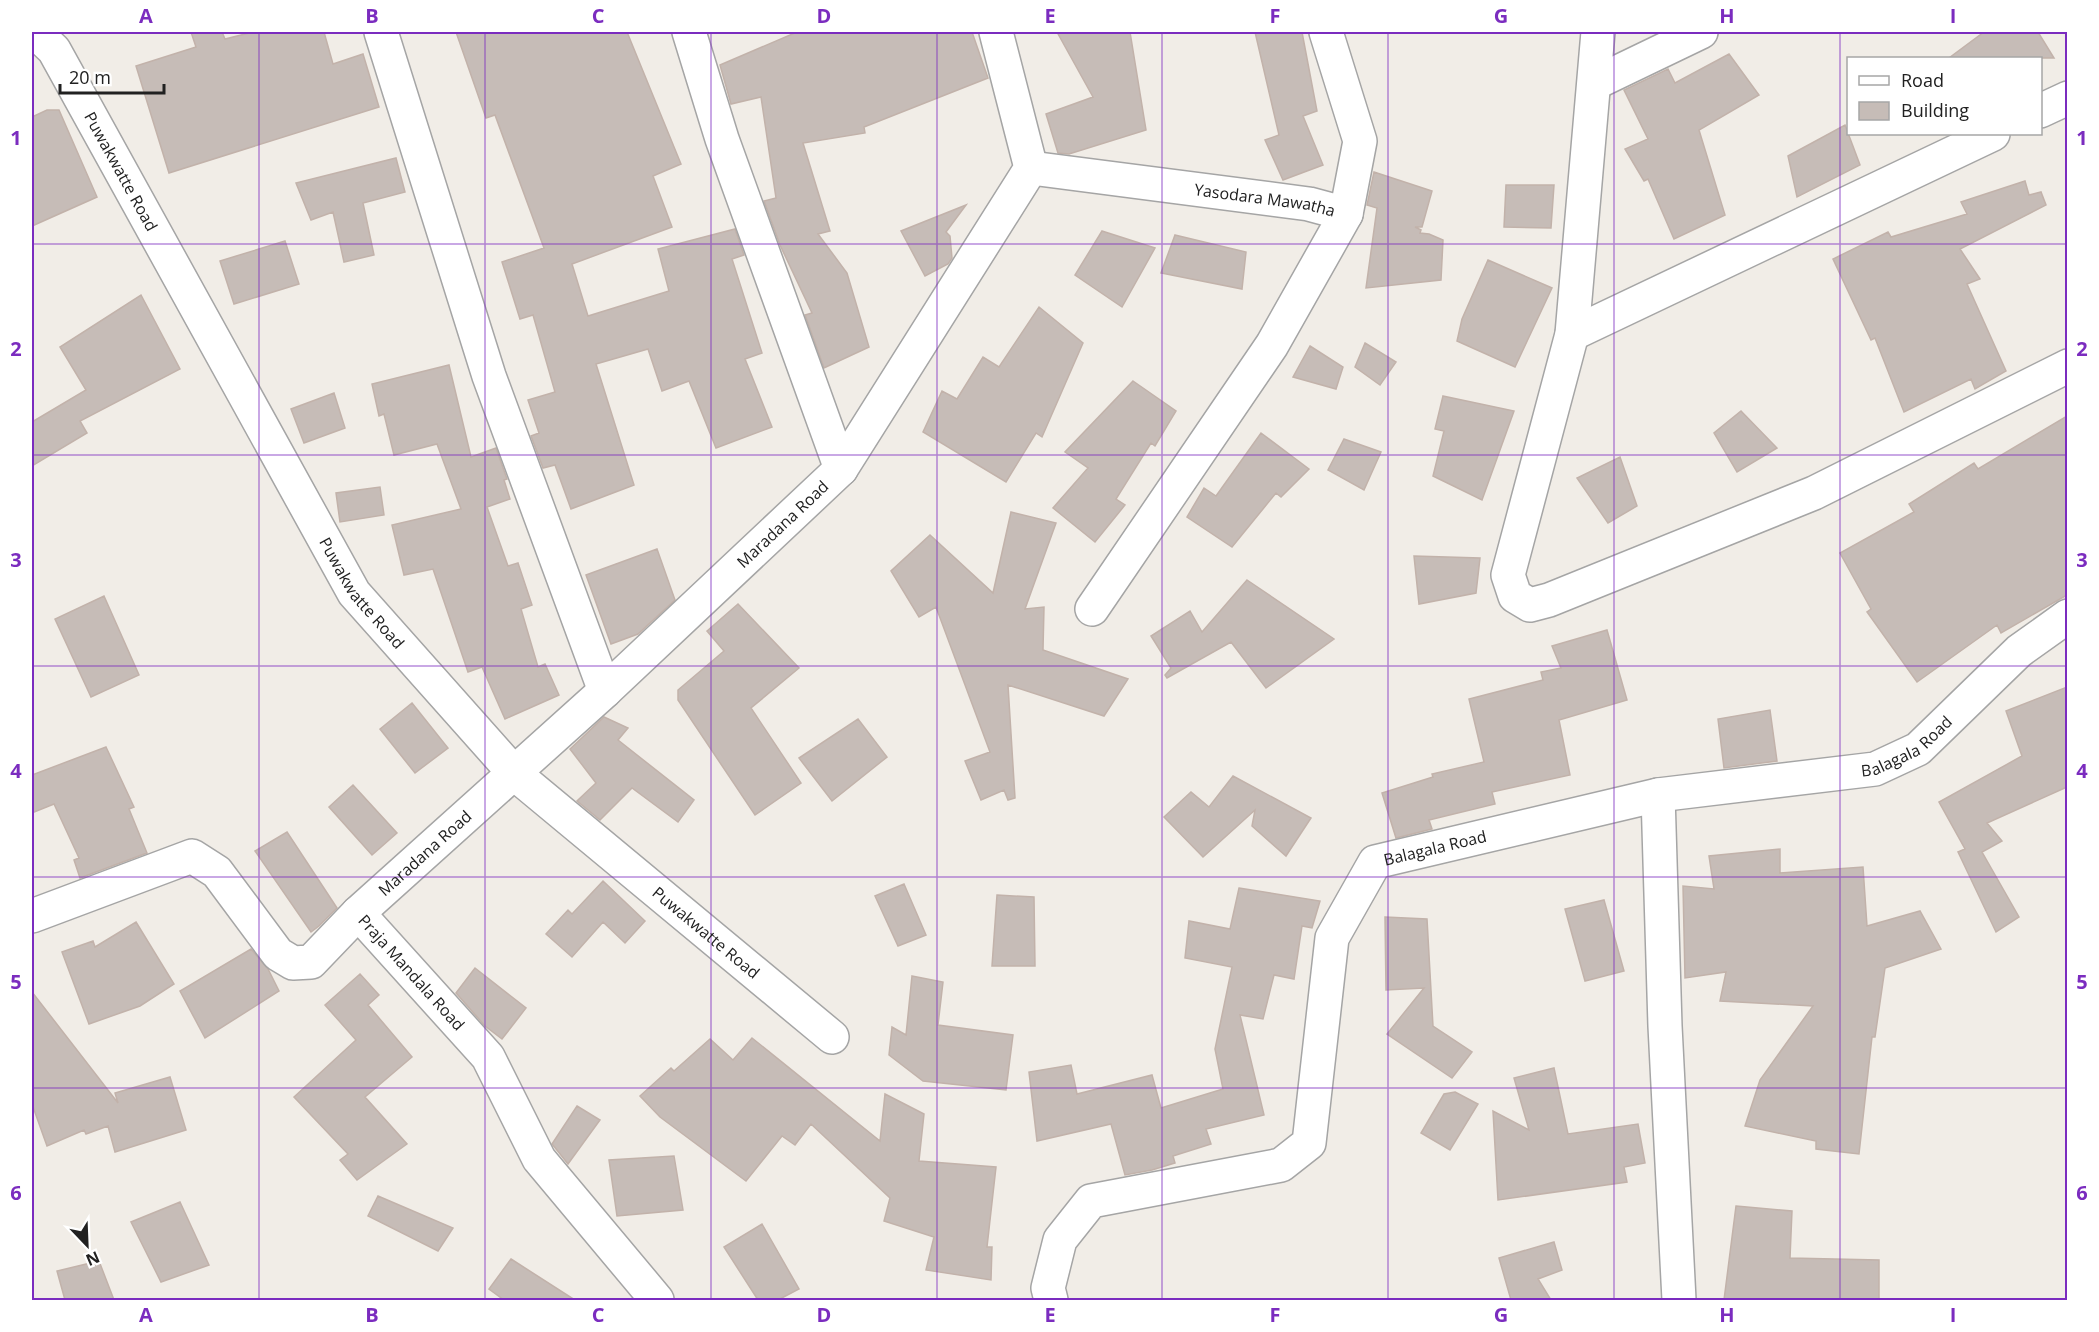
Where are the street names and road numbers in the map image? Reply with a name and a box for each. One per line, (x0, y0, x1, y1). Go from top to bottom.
street label: Puwakwatte Road (79, 108, 163, 235)
street label: Yasodara Mawatha (1193, 178, 1338, 222)
street label: Maradana Road (732, 475, 833, 573)
street label: Puwakwatte Road (314, 533, 409, 653)
street label: Balagala Road (1860, 711, 1957, 782)
street label: Maradana Road (373, 805, 476, 901)
street label: Balagala Road (1381, 825, 1489, 871)
street label: Puwakwatte Road (648, 882, 764, 983)
street label: Praja Mandala Road (353, 910, 470, 1035)

